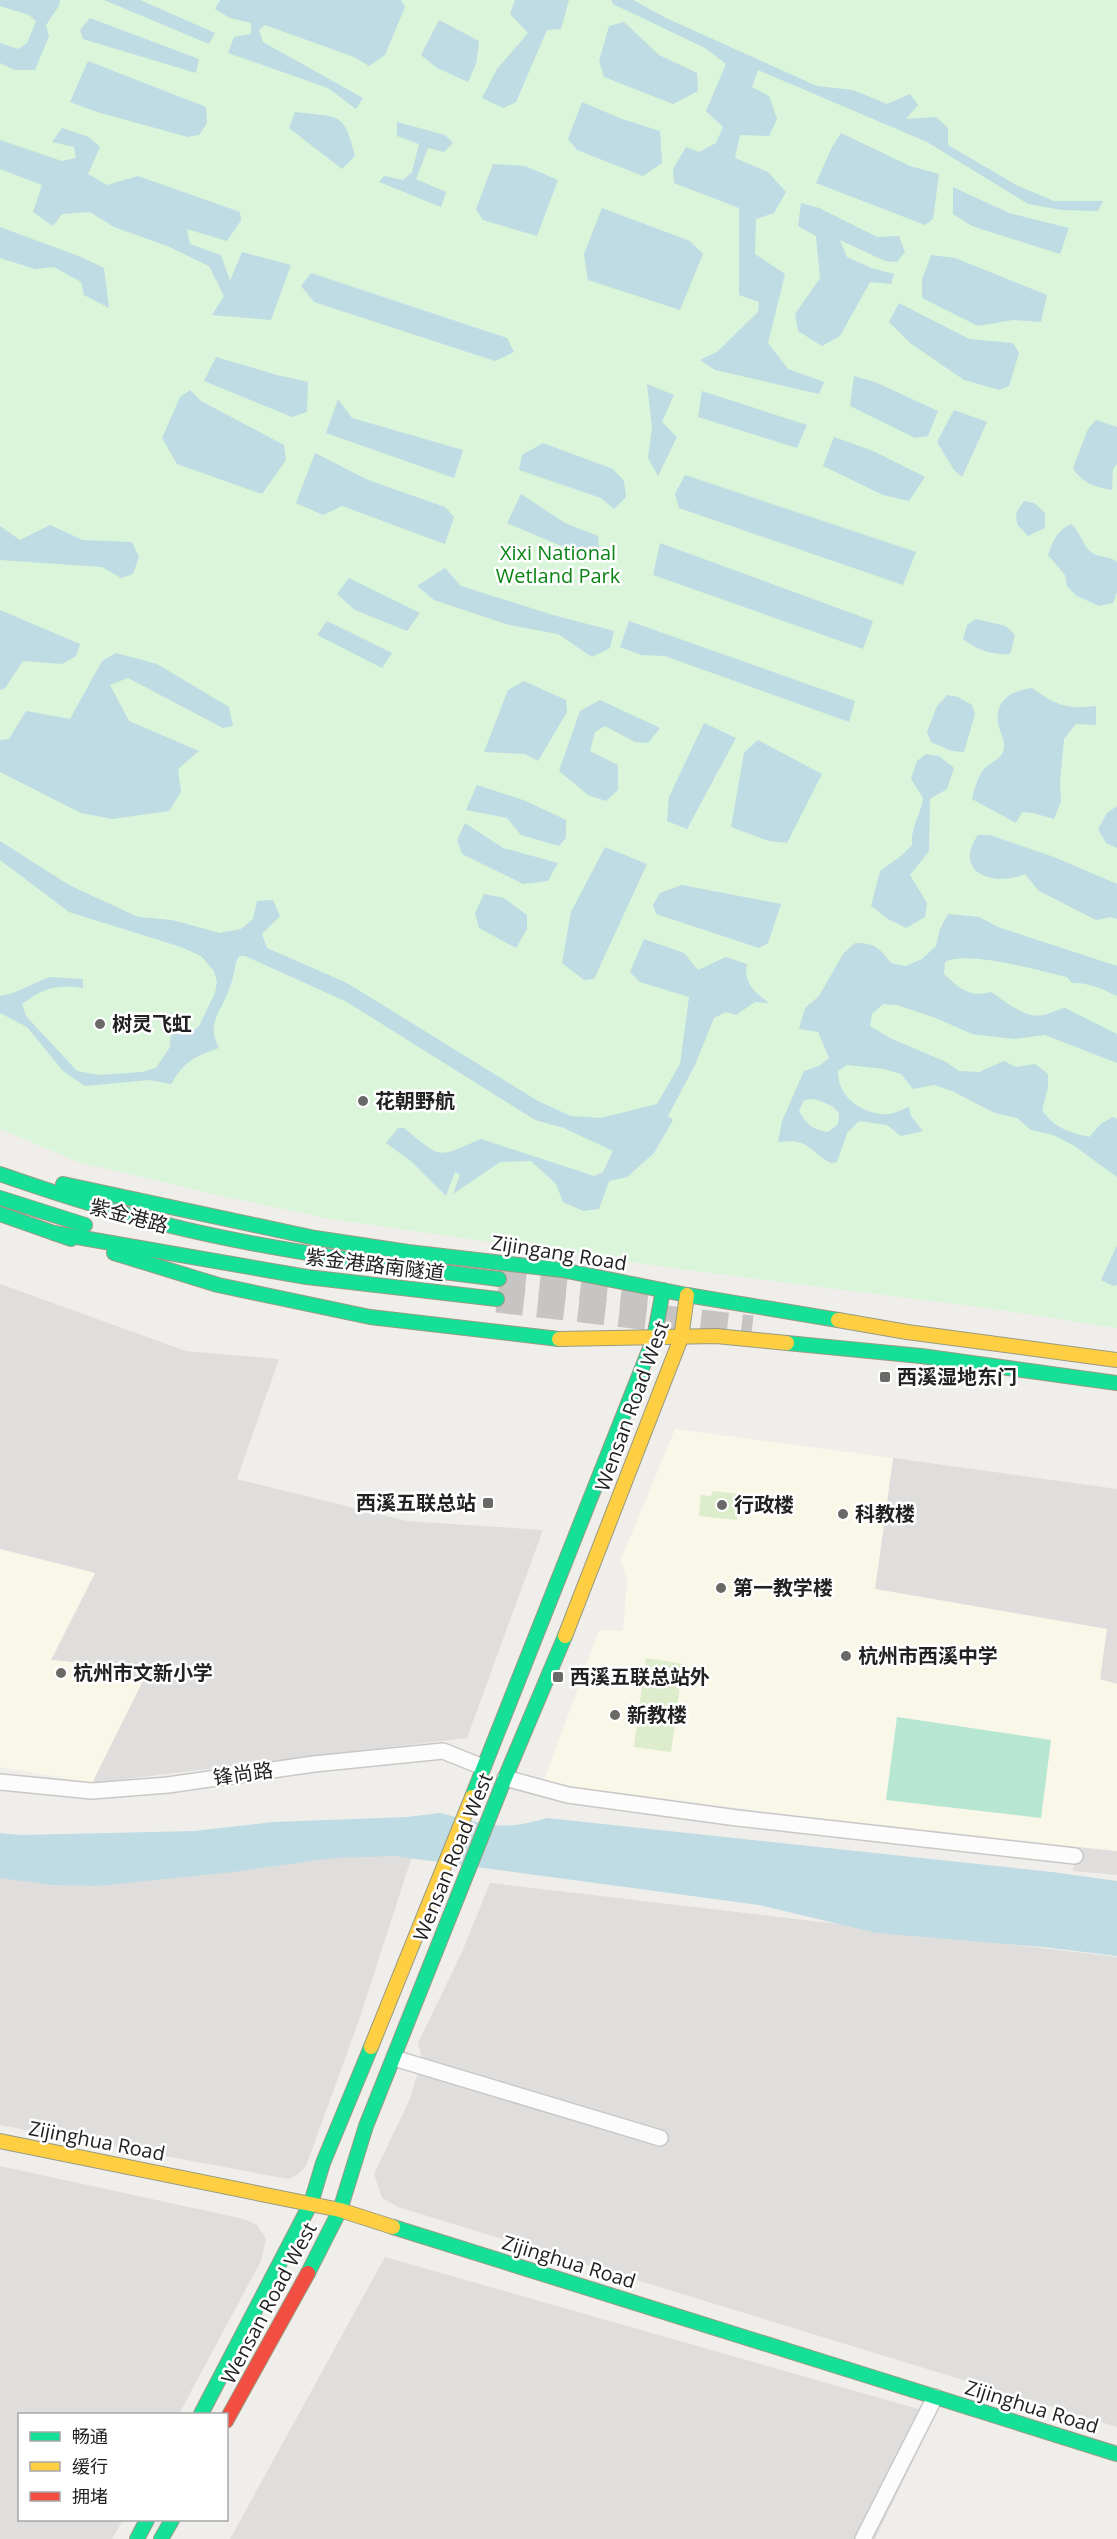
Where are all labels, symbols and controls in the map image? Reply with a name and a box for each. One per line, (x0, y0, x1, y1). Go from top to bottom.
park label: Xixi National Wetland Park (496, 539, 621, 589)
place label: 树灵飞虹 (112, 1010, 192, 1037)
marker: 树灵飞虹 (93, 1017, 107, 1031)
place label: 花朝野航 (375, 1087, 455, 1114)
marker: 花朝野航 (356, 1094, 370, 1108)
street label: 紫金港路 (87, 1192, 171, 1239)
street label: Zijingang Road (489, 1228, 629, 1277)
street label: 紫金港路南隧道 (304, 1243, 446, 1286)
street label: Wensan Road West (588, 1317, 675, 1495)
place label: 西溪湿地东门 (897, 1363, 1017, 1390)
marker: 西溪湿地东门 (878, 1370, 892, 1384)
place label: 西溪五联总站 (356, 1489, 476, 1516)
place label: 行政楼 (734, 1491, 794, 1518)
marker: 西溪五联总站 (481, 1496, 495, 1510)
marker: 行政楼 (715, 1498, 729, 1512)
place label: 科教楼 (855, 1500, 915, 1527)
marker: 科教楼 (836, 1507, 850, 1521)
place label: 第一教学楼 (733, 1574, 833, 1601)
marker: 第一教学楼 (714, 1581, 728, 1595)
place label: 杭州市西溪中学 (858, 1642, 998, 1669)
marker: 杭州市西溪中学 (839, 1649, 853, 1663)
place label: 杭州市文新小学 (73, 1659, 213, 1686)
place label: 西溪五联总站外 (570, 1663, 710, 1690)
marker: 杭州市文新小学 (54, 1666, 68, 1680)
marker: 西溪五联总站外 (551, 1670, 565, 1684)
place label: 新教楼 (627, 1701, 687, 1728)
marker: 新教楼 (608, 1708, 622, 1722)
street label: 锋尚路 (211, 1756, 275, 1791)
street label: Wensan Road West (406, 1769, 499, 1945)
street label: Zijinghua Road (27, 2114, 168, 2167)
street label: Wensan Road West (215, 2217, 323, 2388)
street label: Zijinghua Road (499, 2228, 639, 2295)
street label: Zijinghua Road (962, 2373, 1102, 2440)
legend (18, 2413, 228, 2521)
text: 畅通 (72, 2424, 108, 2448)
text: 缓行 (72, 2454, 108, 2478)
text: 拥堵 (72, 2484, 108, 2508)

